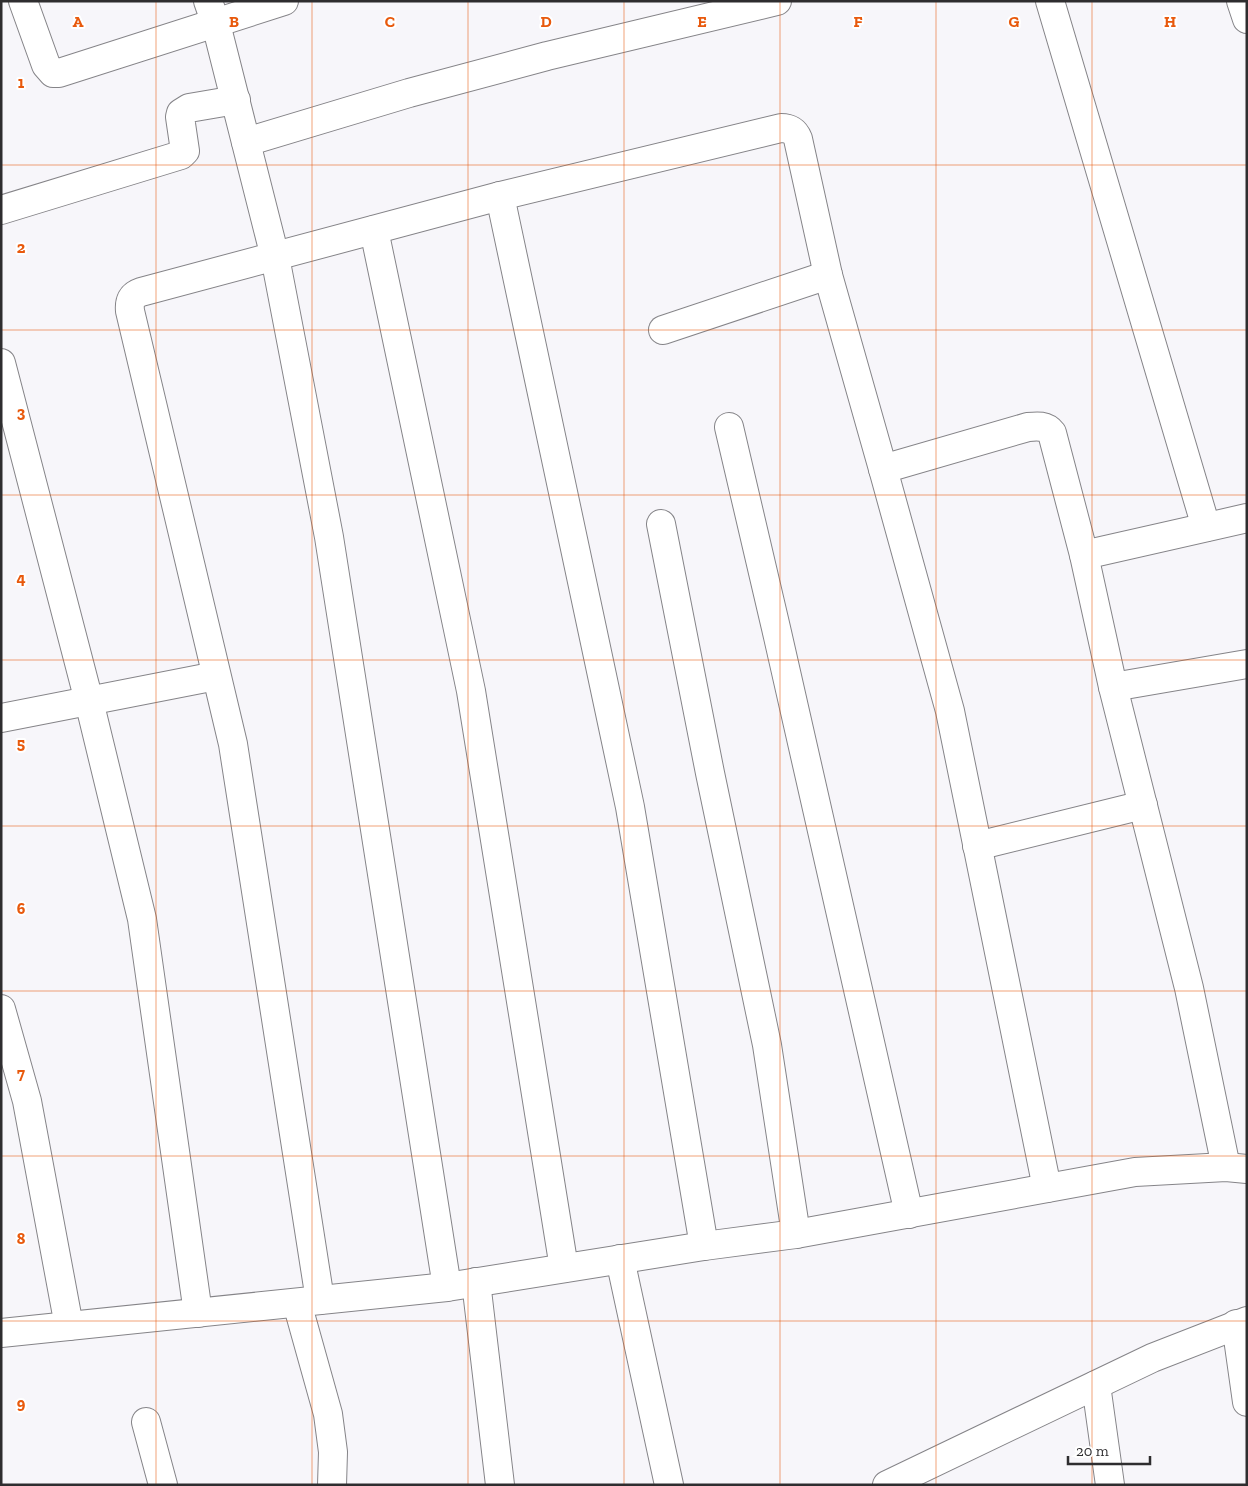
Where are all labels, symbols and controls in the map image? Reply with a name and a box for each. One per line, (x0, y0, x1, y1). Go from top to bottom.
text: A (73, 12, 84, 31)
text: B (229, 12, 239, 31)
text: C (385, 12, 395, 31)
text: D (540, 12, 552, 31)
text: E (697, 12, 707, 31)
text: F (853, 12, 863, 31)
text: G (1009, 12, 1020, 31)
text: H (1164, 12, 1176, 31)
text: 1 (18, 73, 25, 92)
text: 2 (17, 238, 26, 257)
text: 3 (17, 403, 26, 422)
text: 4 (16, 569, 26, 588)
text: 5 (17, 734, 25, 753)
text: 6 (17, 899, 26, 918)
text: 7 (17, 1064, 25, 1083)
text: 8 (17, 1229, 26, 1248)
text: 9 (17, 1394, 26, 1413)
scale bar (1068, 1434, 1150, 1466)
text: 20 m (1076, 1442, 1109, 1460)

